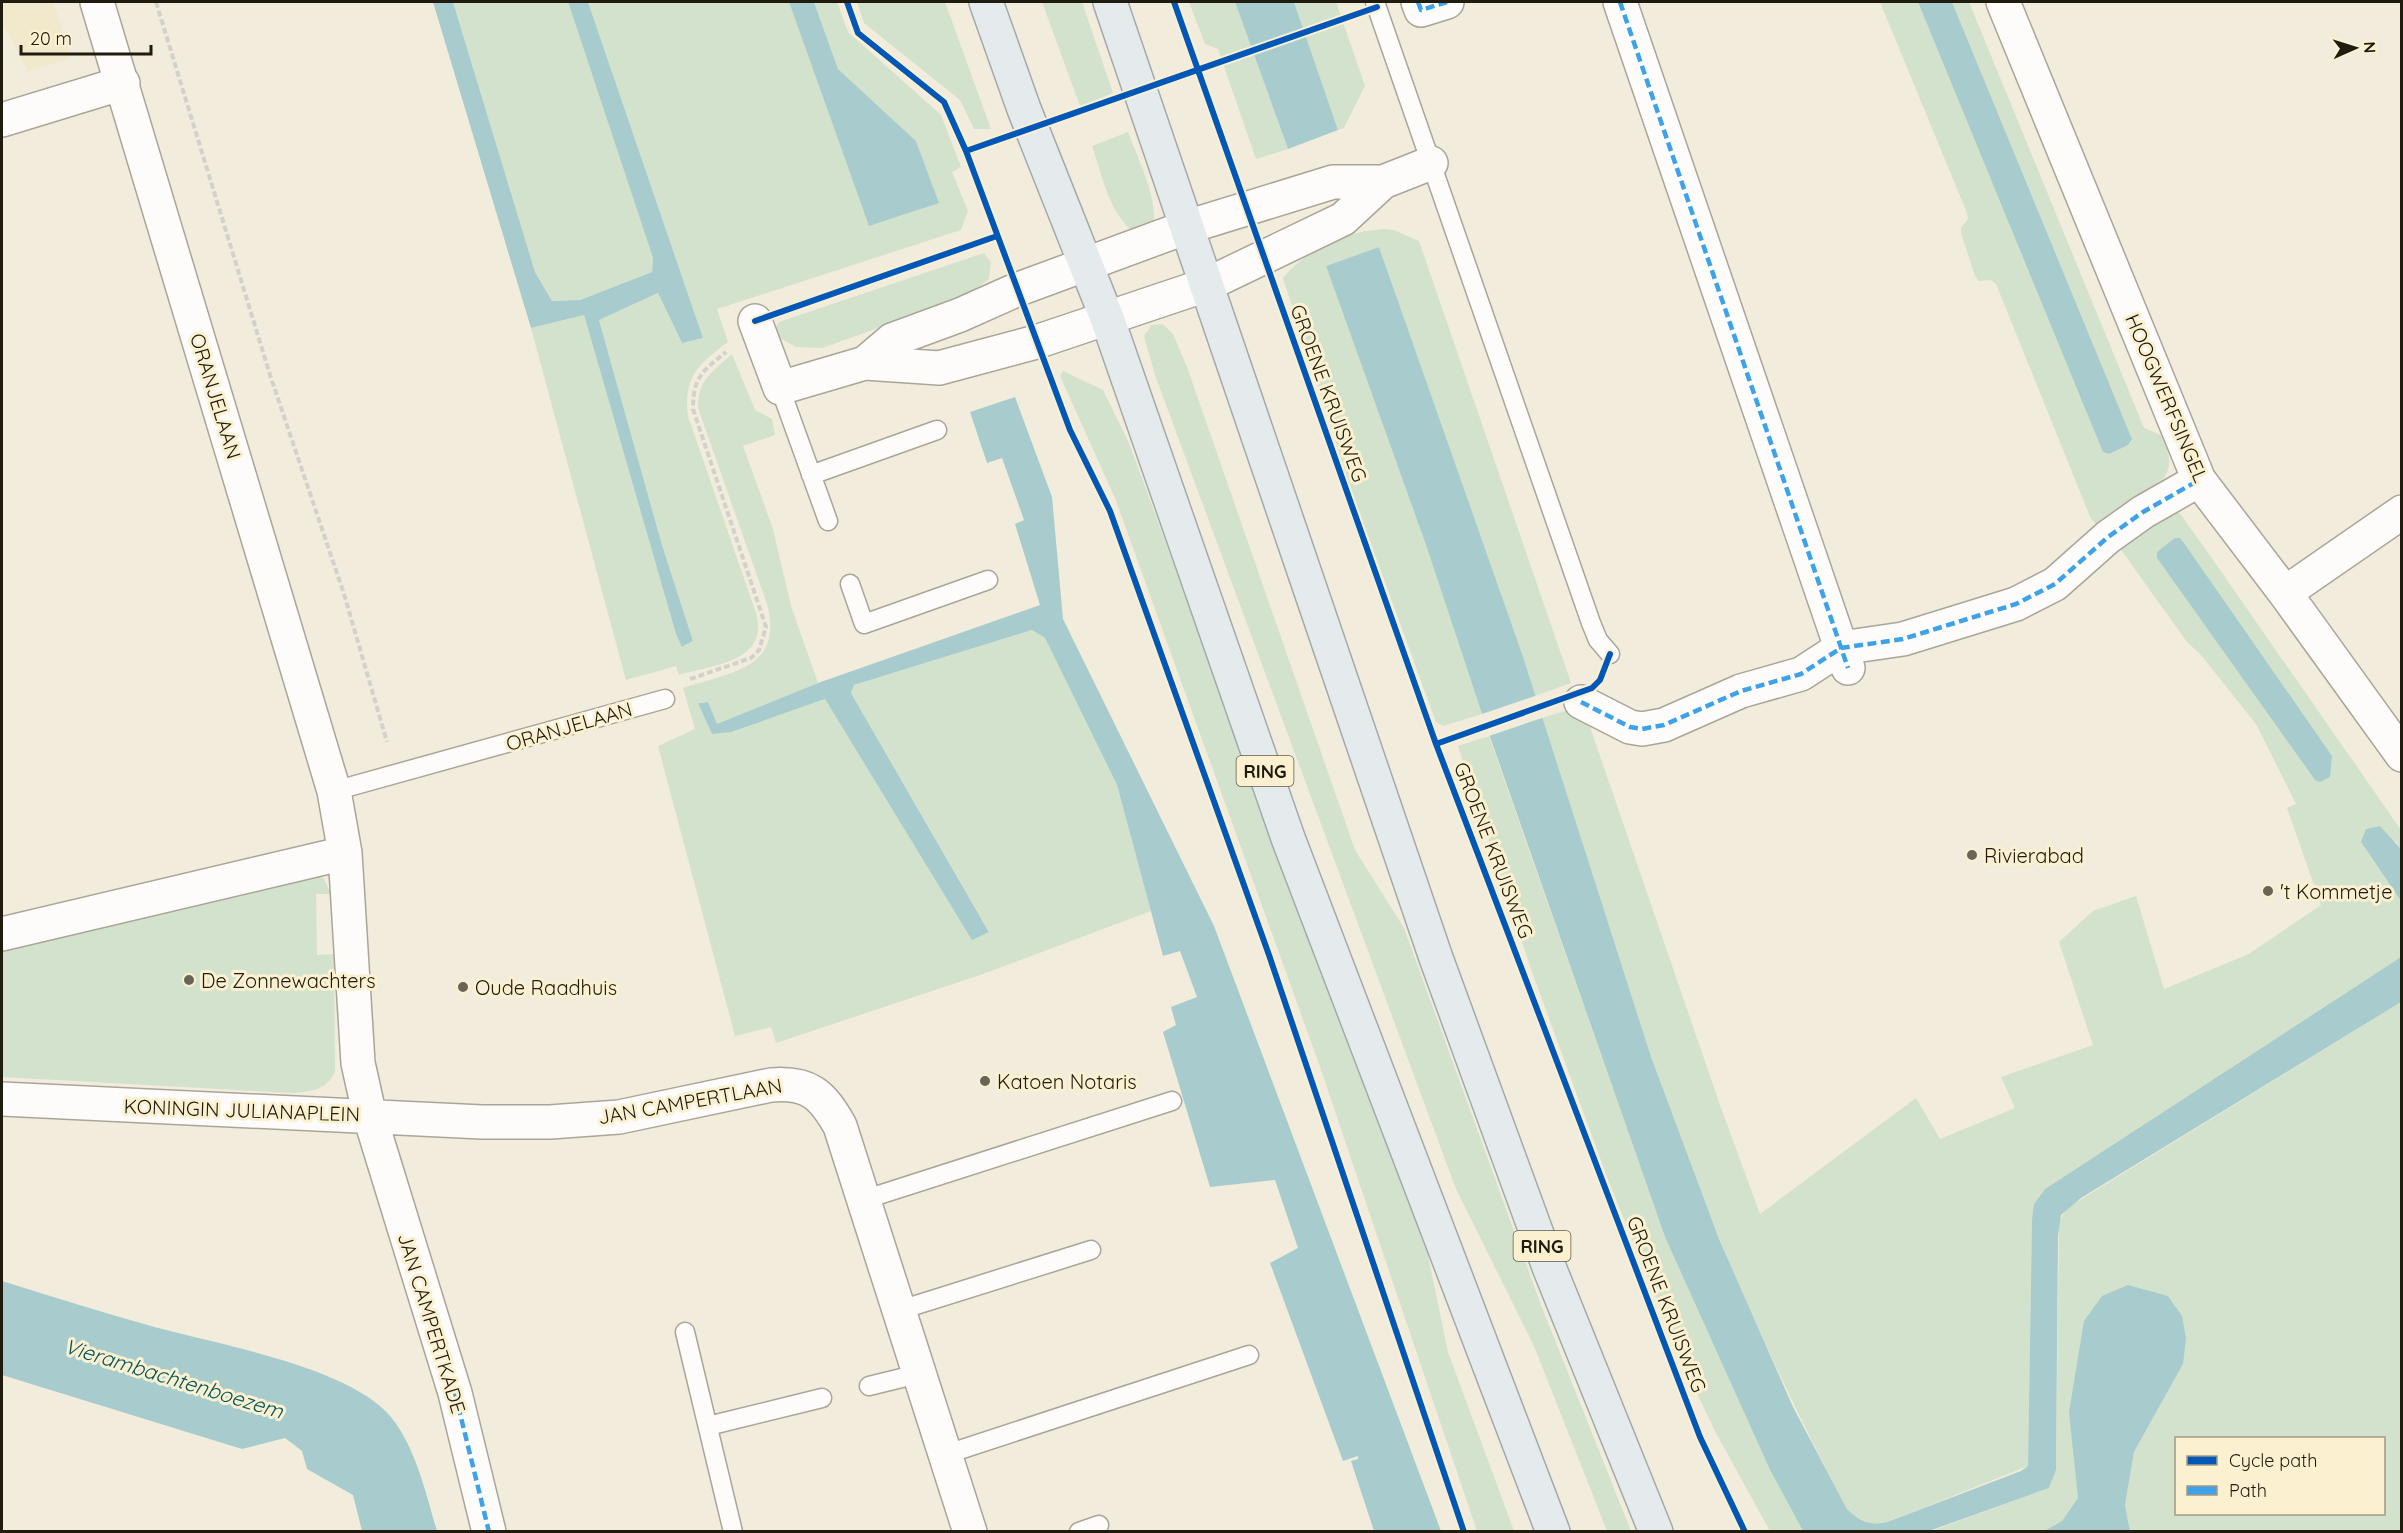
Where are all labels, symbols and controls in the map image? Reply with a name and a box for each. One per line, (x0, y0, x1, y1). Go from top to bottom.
scale bar (21, 18, 152, 56)
north arrow (2325, 18, 2385, 78)
text: 20 m (30, 27, 72, 50)
text: N (2360, 41, 2380, 54)
street label: GROENE KRUISWEG (1285, 301, 1373, 485)
street label: HOOGWERFSINGEL (2120, 310, 2214, 486)
street label: ORANJELAAN (185, 330, 247, 462)
street label: ORANJELAAN (503, 696, 635, 756)
road number: RING (1236, 756, 1294, 786)
street label: GROENE KRUISWEG (1449, 758, 1539, 942)
place label: Rivierabad (1984, 843, 2084, 868)
marker: Rivierabad (1965, 848, 1979, 862)
place label: 't Kommetje (2280, 879, 2393, 904)
marker: 't Kommetje (2261, 884, 2275, 898)
place label: De Zonnewachters (201, 968, 376, 993)
marker: De Zonnewachters (182, 973, 196, 987)
place label: Oude Raadhuis (475, 975, 617, 1000)
marker: Oude Raadhuis (456, 980, 470, 994)
place label: Katoen Notaris (997, 1069, 1137, 1094)
street label: JAN CAMPERTLAAN (596, 1073, 784, 1129)
marker: Katoen Notaris (978, 1074, 992, 1088)
street label: KONINGIN JULIANAPLEIN (123, 1093, 361, 1127)
street label: GROENE KRUISWEG (1622, 1212, 1712, 1396)
street label: JAN CAMPERTKADE (393, 1230, 471, 1416)
road number: RING (1514, 1231, 1570, 1261)
water label: Vierambachtenboezem (61, 1332, 287, 1424)
legend (2175, 1437, 2385, 1515)
text: Cycle path (2229, 1449, 2317, 1472)
text: Path (2229, 1479, 2267, 1502)

